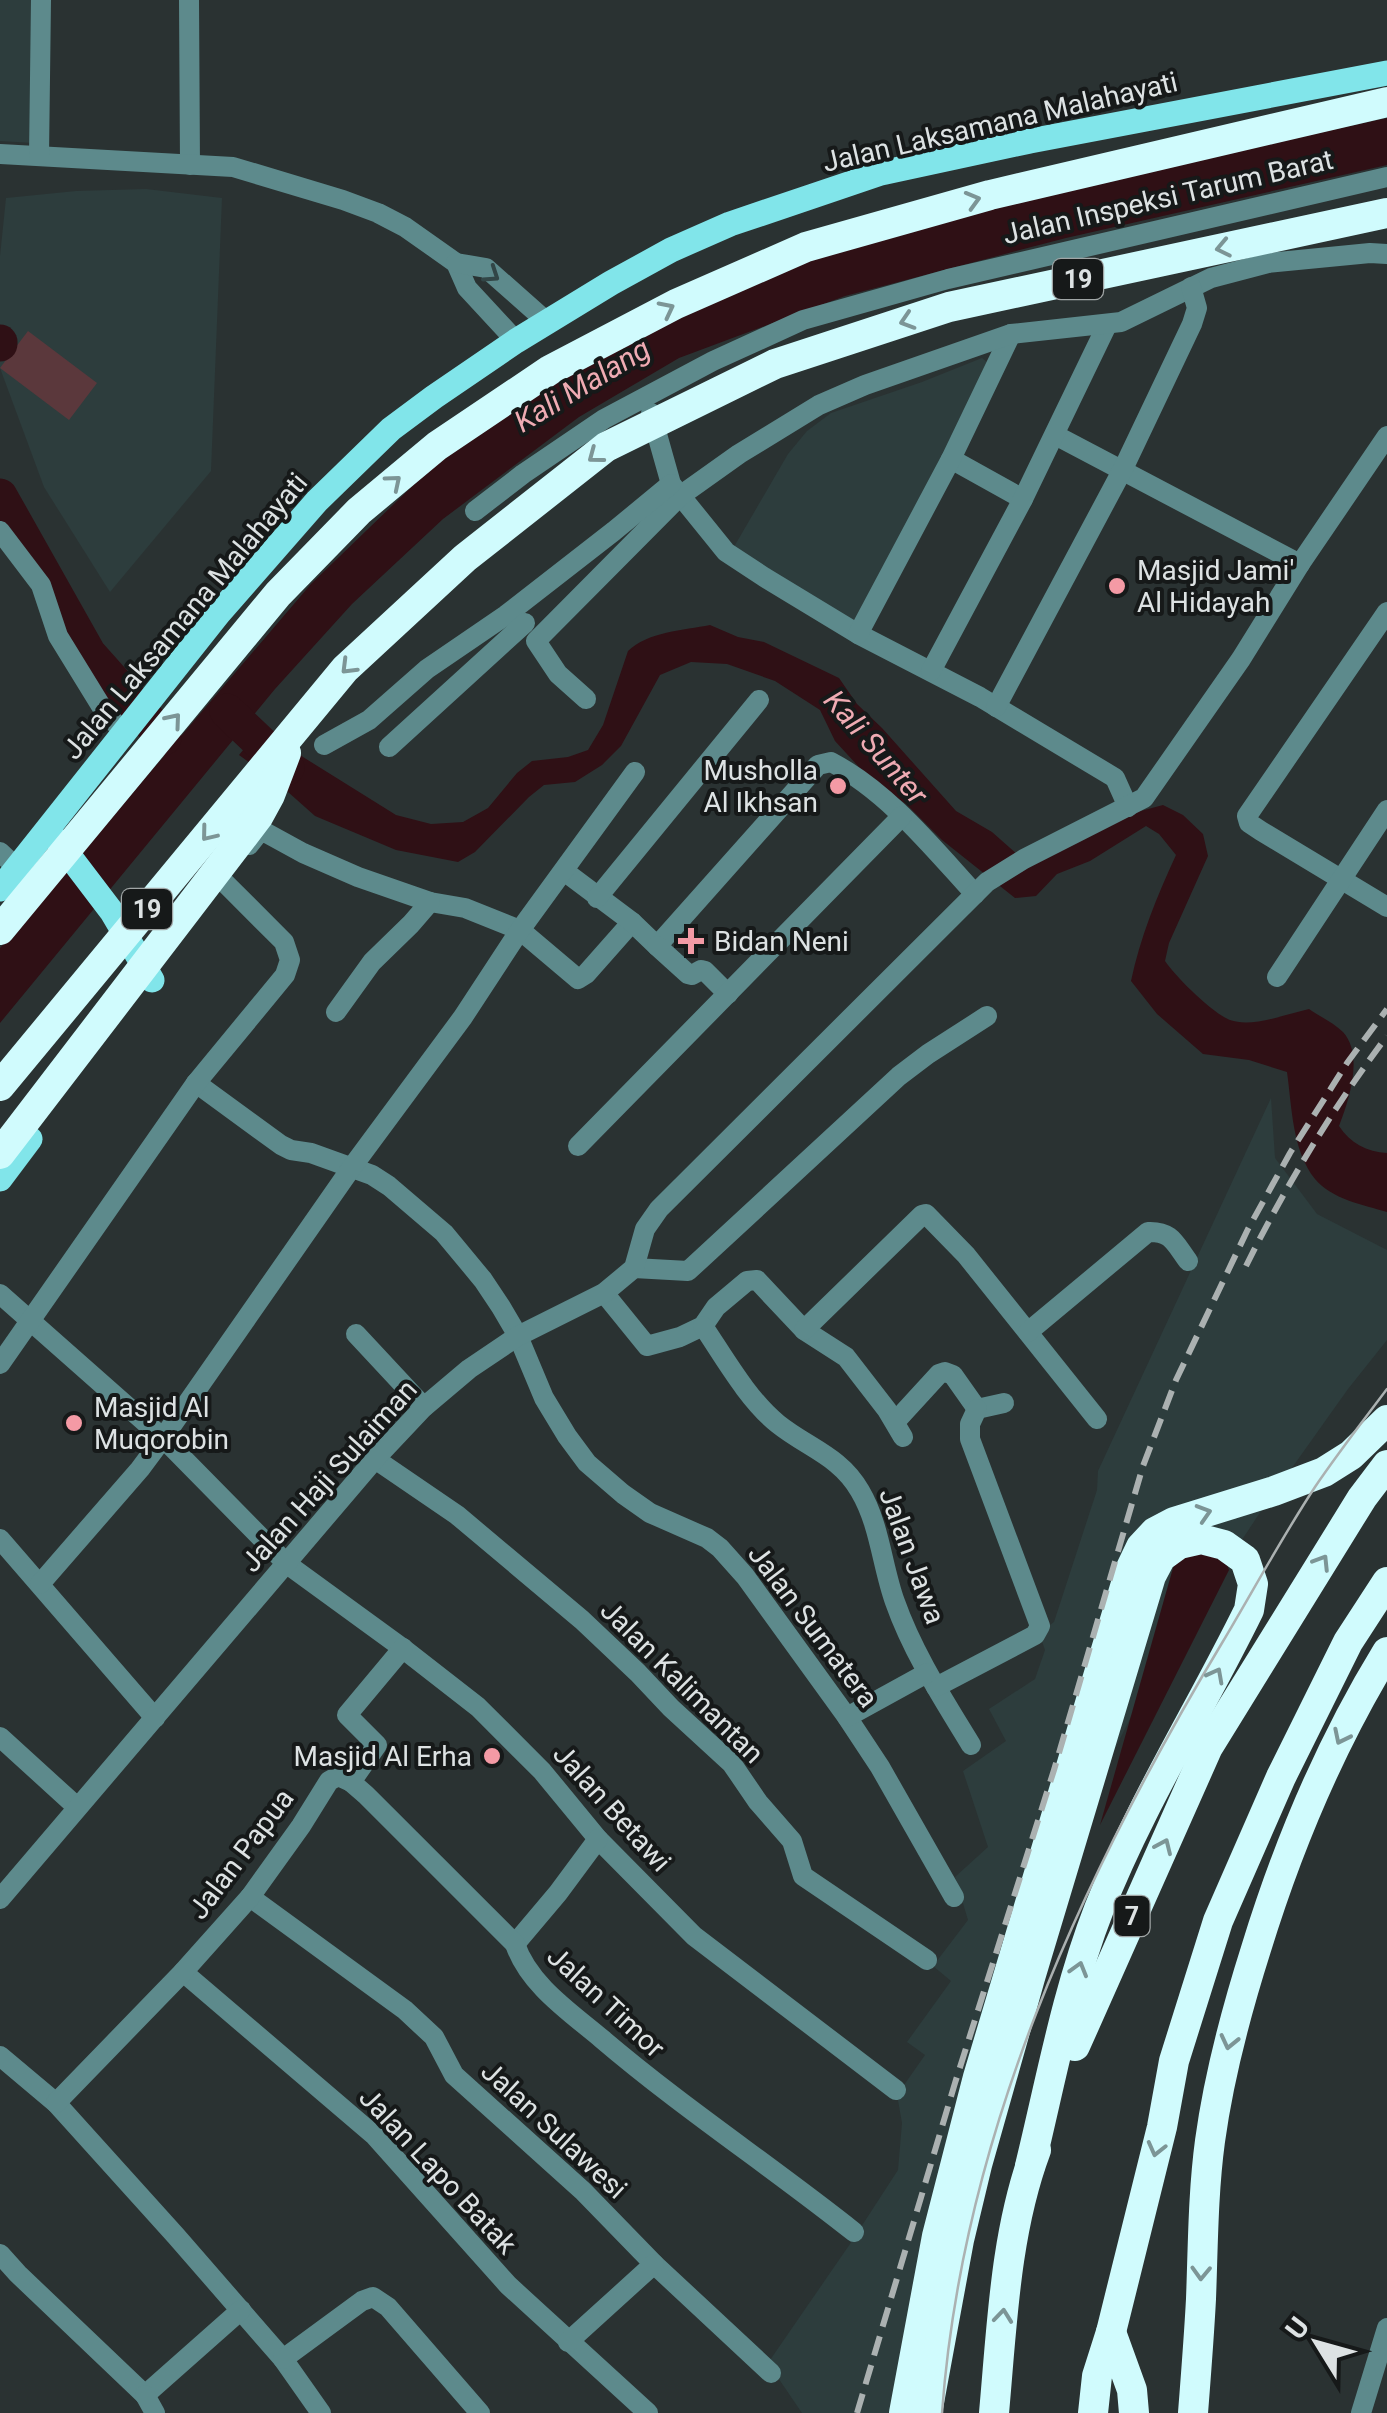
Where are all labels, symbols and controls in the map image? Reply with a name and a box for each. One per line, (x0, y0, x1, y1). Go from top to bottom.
street label: Jalan Laksamana Malahayati (819, 65, 1181, 179)
street label: Jalan Inspeksi Tarum Barat (1000, 143, 1336, 251)
one-way arrow (964, 191, 981, 212)
one-way arrow (1215, 237, 1232, 258)
road number: 19 (1053, 259, 1103, 299)
one-way arrow (481, 263, 499, 282)
one-way arrow (657, 302, 675, 321)
one-way arrow (899, 309, 916, 329)
water label: Kali Malang (508, 331, 656, 439)
one-way arrow (588, 445, 606, 462)
street label: Jalan Laksamana Malahayati (56, 466, 314, 766)
one-way arrow (382, 476, 400, 494)
place label: Masjid Jami' Al Hidayah (1137, 554, 1294, 619)
marker: Masjid Jami' Al Hidayah (1106, 575, 1128, 597)
one-way arrow (342, 656, 360, 674)
water label: Kali Sunter (817, 683, 936, 812)
one-way arrow (162, 714, 180, 732)
place label: Musholla Al Ikhsan (703, 754, 818, 819)
marker: Musholla Al Ikhsan (827, 775, 849, 797)
one-way arrow (202, 822, 220, 840)
road number: 19 (122, 889, 172, 929)
place label: Bidan Neni (714, 925, 849, 958)
marker: Bidan Neni (678, 928, 704, 954)
street label: Jalan Haji Sulaiman (234, 1373, 424, 1579)
place label: Masjid Al Muqorobin (94, 1391, 229, 1456)
marker: Masjid Al Muqorobin (63, 1412, 85, 1434)
street label: Jalan Jawa (872, 1484, 952, 1628)
one-way arrow (1195, 1504, 1212, 1525)
street label: Jalan Sumatera (741, 1538, 885, 1714)
one-way arrow (1310, 1555, 1329, 1573)
street label: Jalan Kalimantan (594, 1594, 770, 1770)
one-way arrow (1204, 1667, 1223, 1686)
one-way arrow (1334, 1727, 1353, 1745)
street label: Jalan Betawi (546, 1738, 678, 1878)
place label: Masjid Al Erha (294, 1740, 472, 1773)
marker: Masjid Al Erha (481, 1745, 503, 1767)
street label: Jalan Papua (181, 1782, 301, 1926)
one-way arrow (1151, 1838, 1171, 1856)
road number: 7 (1114, 1896, 1150, 1936)
street label: Jalan Timor (541, 1939, 672, 2065)
one-way arrow (1067, 1961, 1088, 1978)
one-way arrow (1220, 2033, 1241, 2050)
street label: Jalan Sulawesi (475, 2054, 633, 2206)
street label: Jalan Lapo Batak (353, 2081, 524, 2262)
one-way arrow (1147, 2140, 1168, 2157)
one-way arrow (1191, 2266, 1212, 2282)
north arrow (1267, 2293, 1367, 2393)
one-way arrow (992, 2308, 1013, 2324)
text: U (1279, 2311, 1316, 2346)

